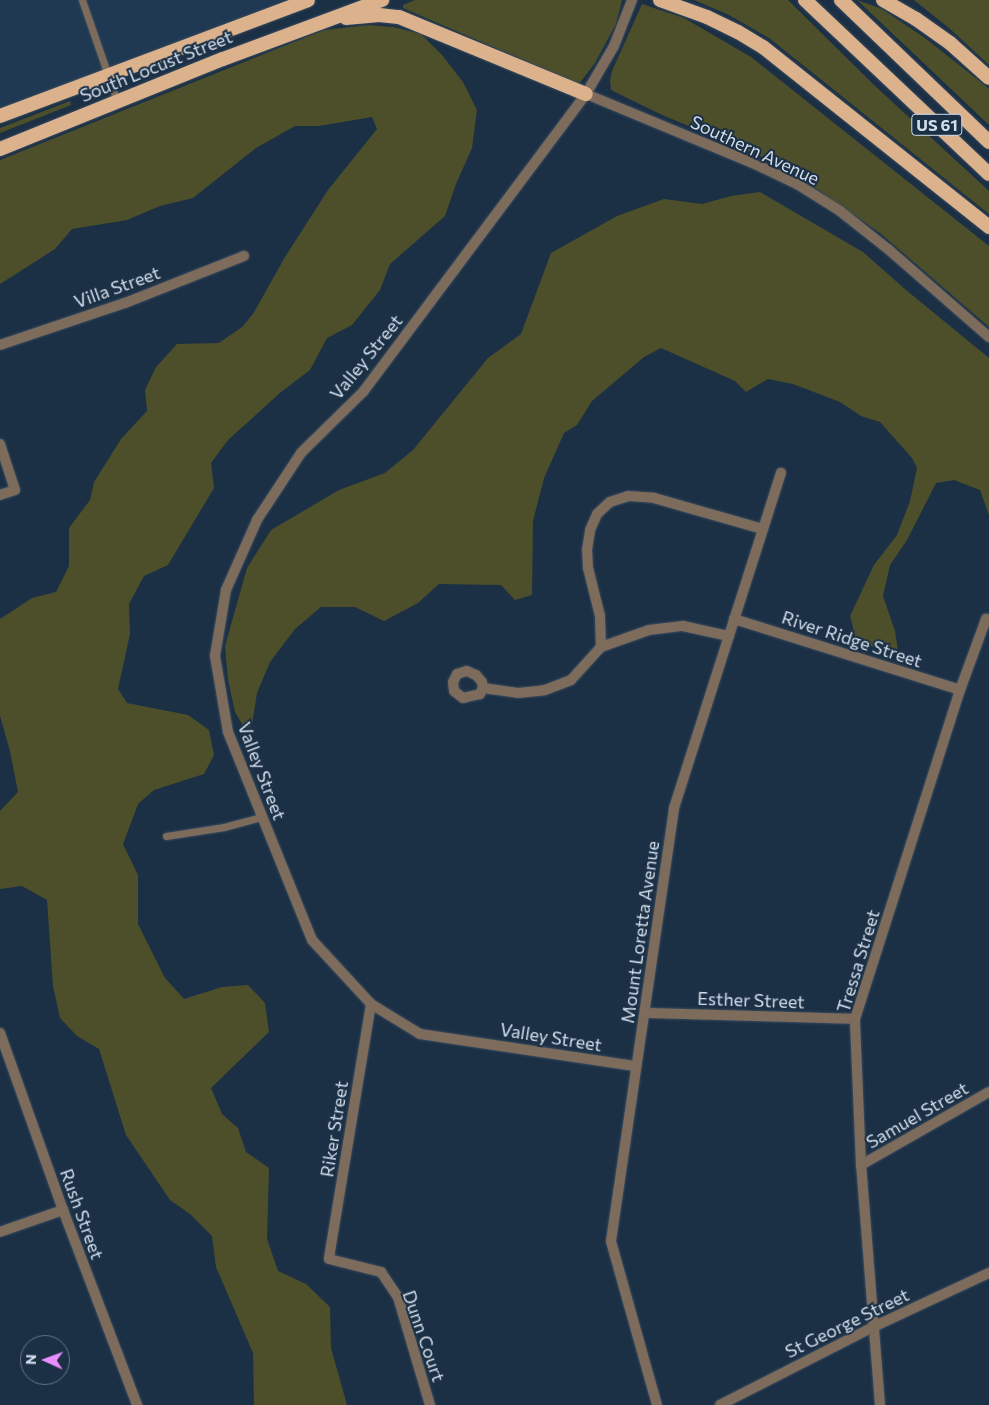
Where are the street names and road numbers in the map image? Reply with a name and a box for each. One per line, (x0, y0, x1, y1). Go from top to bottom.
street label: South Locust Street (77, 26, 235, 106)
street label: Southern Avenue (687, 111, 823, 189)
road number: US 61 (911, 112, 963, 138)
street label: Villa Street (71, 261, 163, 313)
street label: Valley Street (325, 310, 407, 404)
street label: River Ridge Street (779, 606, 925, 672)
street label: Valley Street (233, 719, 291, 823)
street label: Mount Loretta Avenue (616, 839, 664, 1025)
street label: Tressa Street (832, 907, 884, 1015)
street label: Esther Street (697, 987, 805, 1013)
street label: Valley Street (499, 1018, 603, 1056)
street label: Samuel Street (862, 1077, 972, 1153)
street label: Riker Street (316, 1079, 352, 1179)
street label: Rush Street (56, 1166, 108, 1262)
street label: St George Street (781, 1284, 913, 1362)
street label: Dunn Court (398, 1288, 450, 1384)

